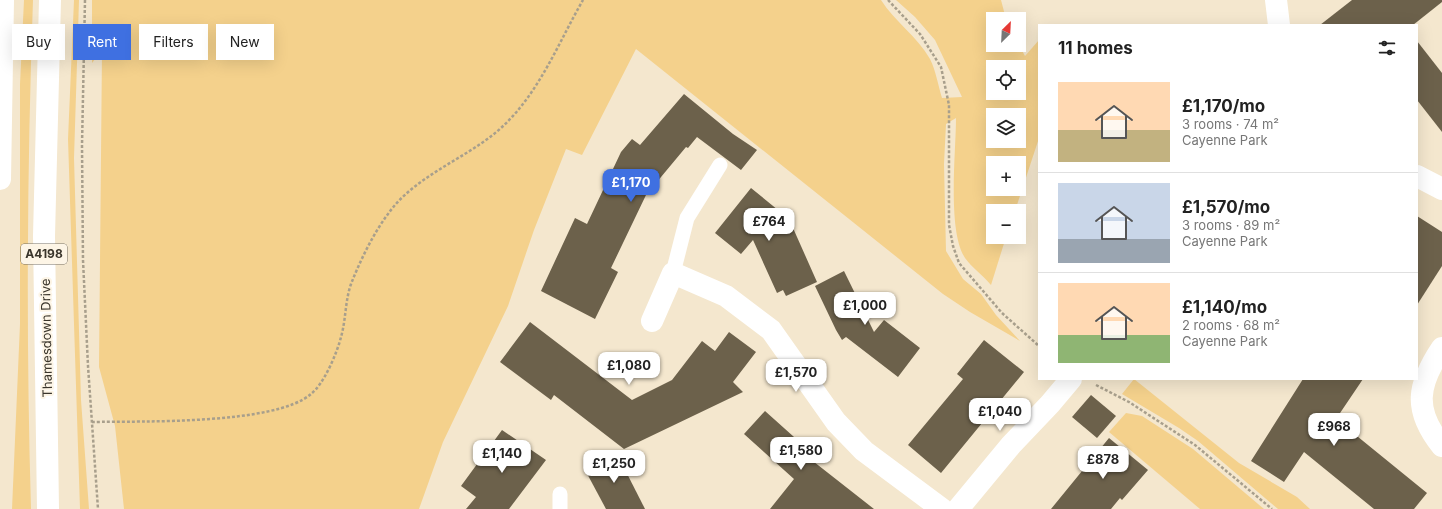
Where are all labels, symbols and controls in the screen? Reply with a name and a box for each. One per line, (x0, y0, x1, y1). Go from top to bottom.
north arrow (986, 12, 1026, 52)
map controls (986, 12, 1026, 244)
chip: Buy (12, 24, 65, 60)
chip: Rent (73, 24, 131, 60)
chip: Filters (139, 24, 208, 60)
chip: New (216, 24, 274, 60)
icon: filters (1376, 37, 1398, 59)
text: 11 homes (1058, 38, 1133, 58)
button: locate (986, 60, 1026, 100)
text: £1,170/mo (1182, 96, 1265, 116)
icon: home (1090, 98, 1138, 146)
button: layers (986, 108, 1026, 148)
text: 3 rooms · 74 m² (1182, 116, 1279, 132)
text: Cayenne Park (1182, 132, 1268, 148)
button: + (986, 156, 1026, 196)
pin: £1,170 (598, 169, 664, 203)
text: £1,170 (612, 174, 650, 190)
text: £1,570/mo (1182, 197, 1270, 217)
icon: home (1090, 199, 1138, 247)
button: − (986, 204, 1026, 244)
pin: £764 (745, 208, 793, 242)
text: £764 (753, 213, 785, 229)
text: 3 rooms · 89 m² (1182, 217, 1280, 233)
text: Cayenne Park (1182, 233, 1268, 249)
road number: A4198 (21, 244, 67, 264)
street label: Thamesdown Drive (37, 278, 55, 398)
pin: £1,000 (832, 292, 898, 326)
text: £1,000 (843, 297, 887, 313)
text: £1,140/mo (1182, 297, 1267, 317)
icon: home (1090, 299, 1138, 347)
text: 2 rooms · 68 m² (1182, 317, 1280, 333)
text: Cayenne Park (1182, 333, 1268, 349)
pin: £1,080 (596, 352, 662, 386)
text: £1,080 (607, 357, 651, 373)
pin: £1,570 (763, 359, 829, 393)
text: £1,570 (775, 364, 817, 380)
pin: £1,040 (967, 398, 1033, 432)
text: £1,040 (978, 403, 1022, 419)
pin: £968 (1310, 413, 1358, 447)
text: £968 (1317, 418, 1351, 434)
pin: £1,580 (768, 437, 834, 471)
pin: £1,140 (469, 440, 535, 474)
text: £1,580 (779, 442, 823, 458)
text: £1,140 (482, 445, 522, 461)
pin: £878 (1079, 446, 1127, 480)
pin: £1,250 (581, 450, 647, 484)
text: £878 (1087, 451, 1119, 467)
text: £1,250 (592, 455, 636, 471)

